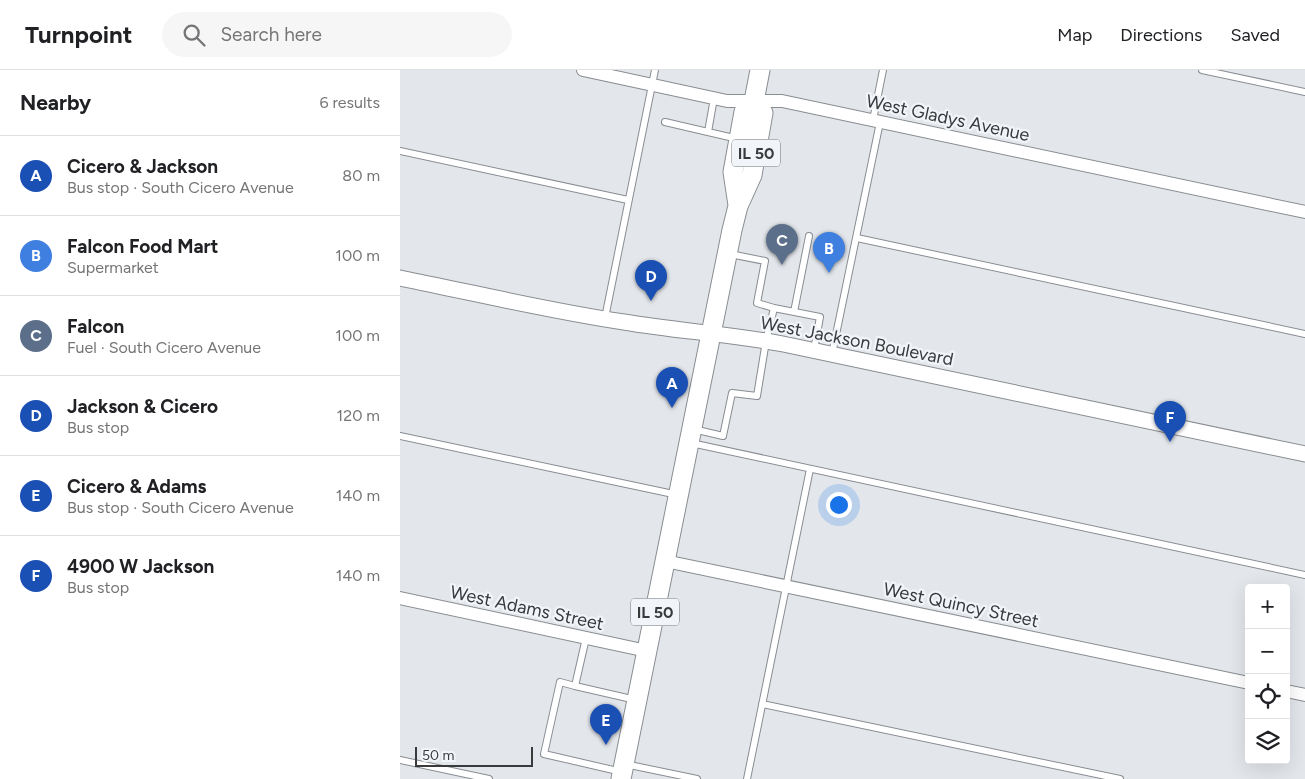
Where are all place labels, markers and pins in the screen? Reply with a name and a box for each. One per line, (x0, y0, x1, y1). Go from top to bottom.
pin: C (766, 224, 798, 265)
pin: B (813, 232, 845, 273)
pin: D (635, 260, 667, 301)
pin: A (656, 367, 688, 408)
pin: F (1154, 401, 1186, 442)
pin: E (590, 704, 622, 745)

